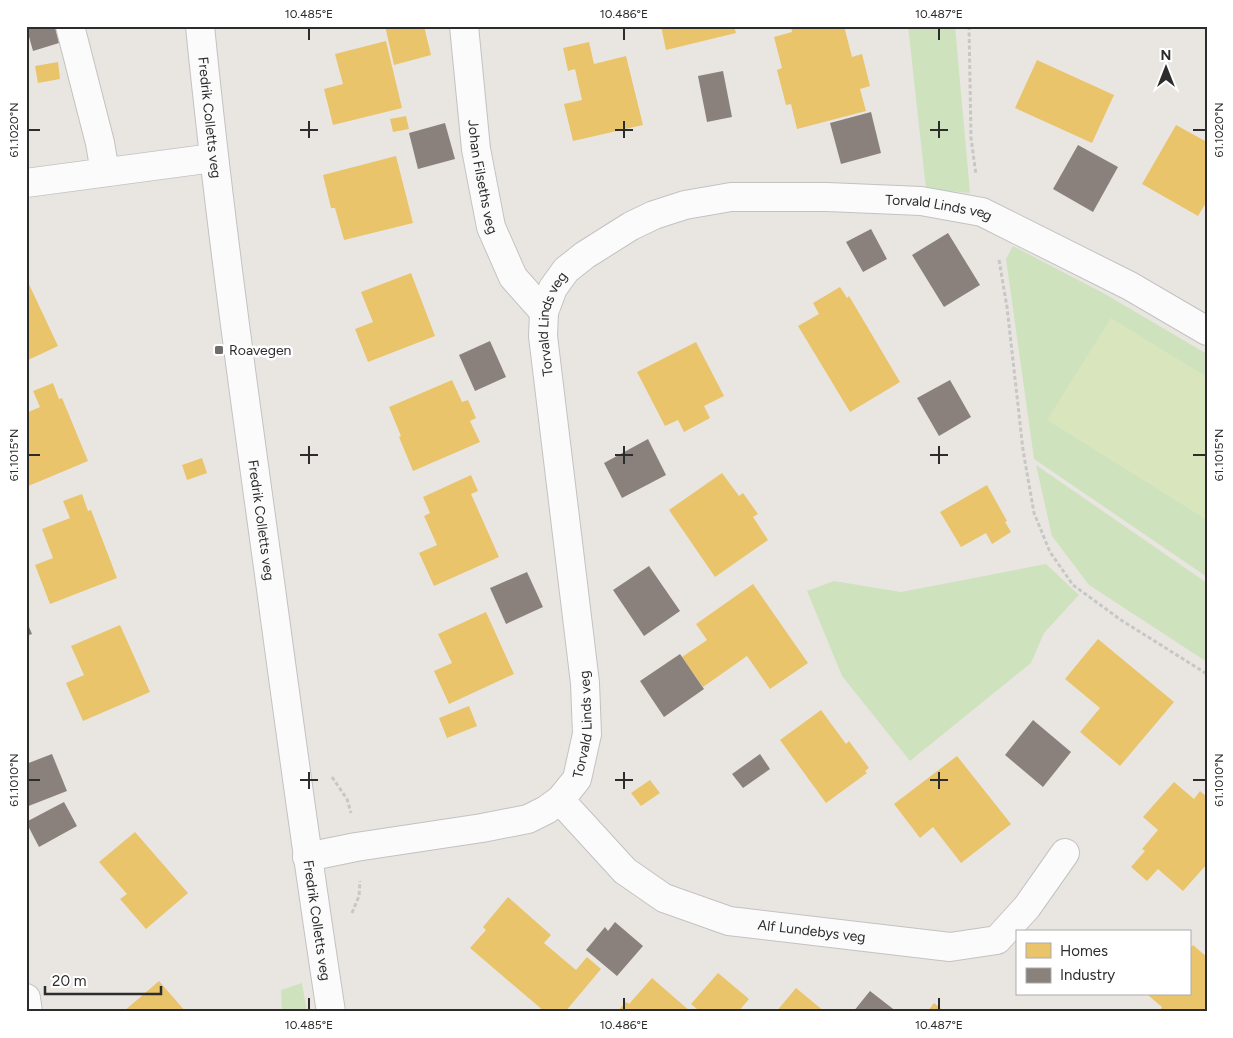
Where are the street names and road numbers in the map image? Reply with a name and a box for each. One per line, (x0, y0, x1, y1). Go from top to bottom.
street label: Fredrik Colletts veg (195, 56, 225, 179)
street label: Johan Filseths veg (465, 119, 502, 237)
street label: Torvald Linds veg (885, 191, 995, 224)
street label: Torvald Linds veg (534, 268, 571, 377)
street label: Fredrik Colletts veg (245, 459, 278, 582)
street label: Torvald Linds veg (569, 670, 595, 780)
street label: Fredrik Colletts veg (300, 859, 335, 982)
street label: Alf Lundebys veg (757, 916, 867, 946)

